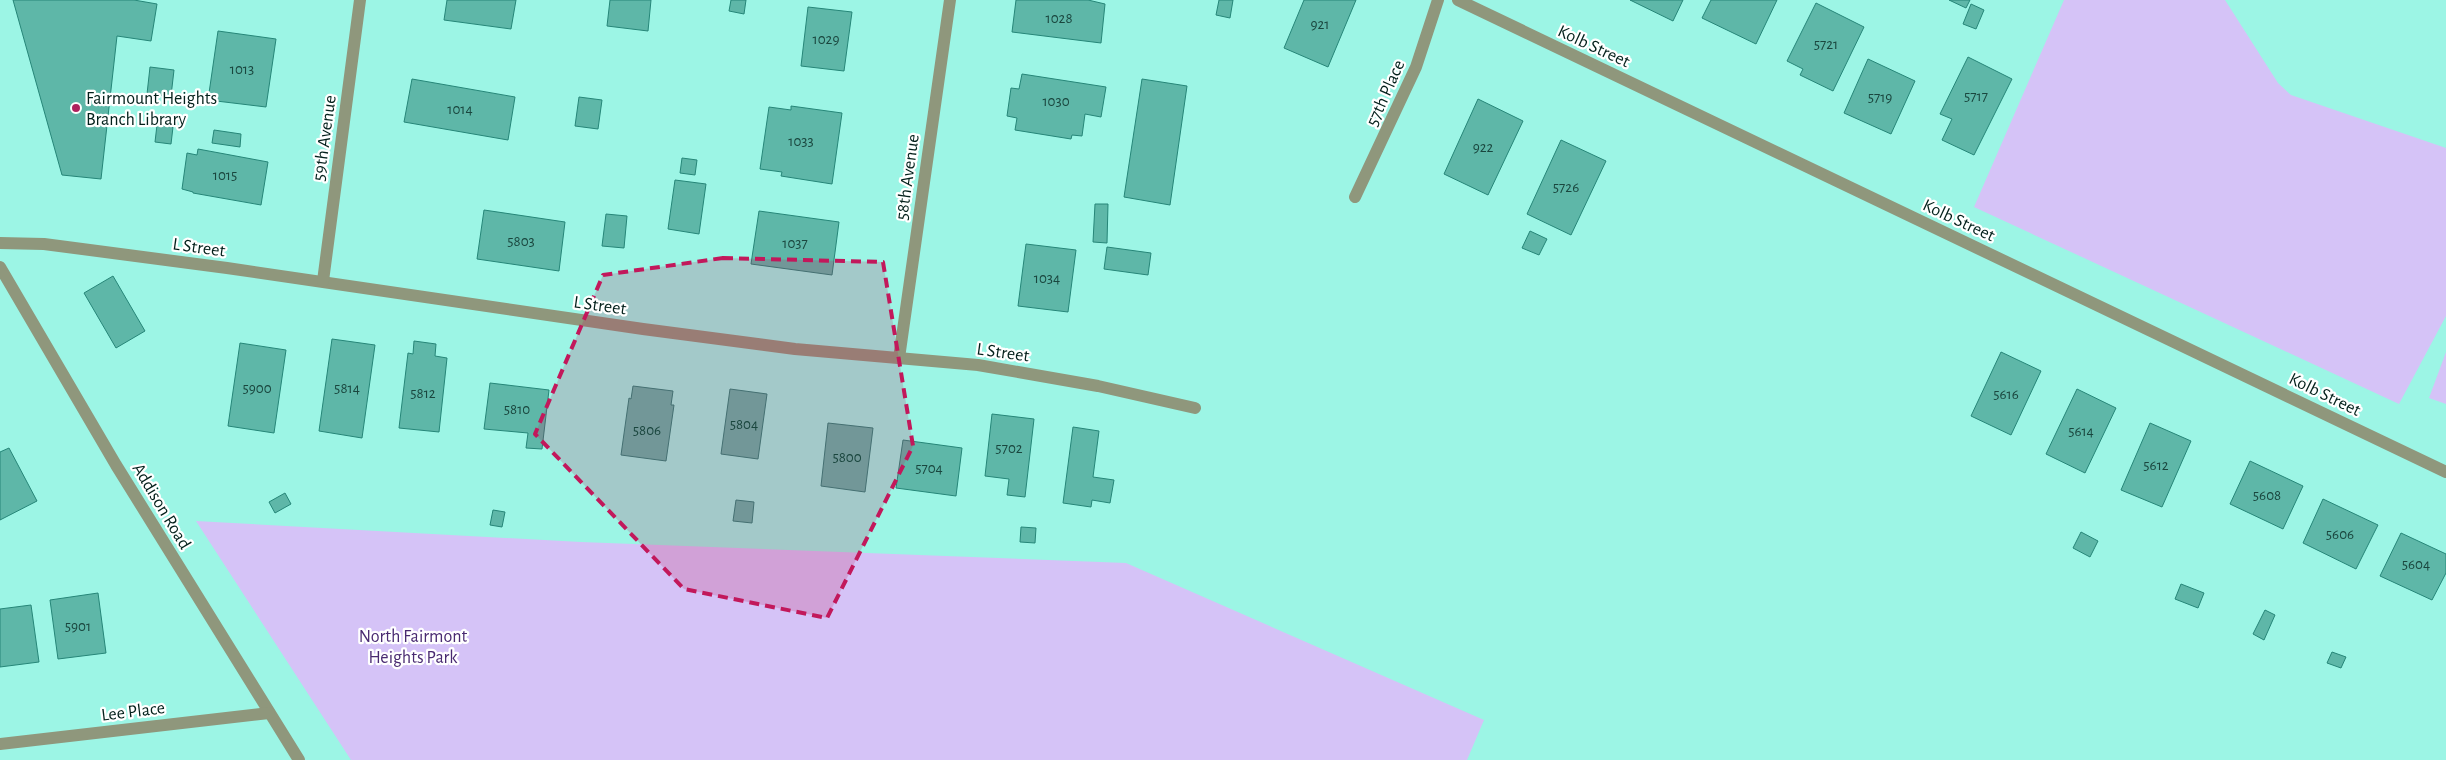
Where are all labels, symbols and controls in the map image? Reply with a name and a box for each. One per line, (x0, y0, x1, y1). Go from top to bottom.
house number: 1028 (1045, 11, 1073, 26)
house number: 921 (1310, 17, 1330, 32)
street label: Kolb Street (1555, 22, 1633, 72)
house number: 1029 (813, 32, 839, 47)
house number: 5721 (1814, 37, 1838, 52)
street label: 57th Place (1363, 58, 1408, 129)
house number: 1013 (230, 62, 254, 77)
house number: 5717 (1964, 89, 1988, 104)
place label: Fairmount Heights Branch Library (86, 90, 217, 129)
house number: 5719 (1868, 90, 1892, 105)
street label: 59th Avenue (310, 94, 340, 182)
house number: 1030 (1042, 94, 1070, 109)
marker: Fairmount Heights Branch Library (70, 102, 82, 114)
house number: 1014 (447, 102, 473, 117)
street label: 58th Avenue (893, 133, 923, 221)
house number: 1033 (788, 134, 814, 149)
house number: 922 (1473, 140, 1494, 155)
house number: 1015 (213, 168, 237, 183)
house number: 5726 (1553, 180, 1579, 195)
street label: Kolb Street (1920, 196, 1998, 246)
house number: 5803 (507, 234, 535, 249)
street label: L Street (171, 235, 227, 261)
house number: 1037 (782, 236, 808, 251)
house number: 1034 (1034, 271, 1060, 286)
street label: L Street (572, 293, 628, 319)
street label: L Street (975, 340, 1031, 366)
street label: Kolb Street (2286, 370, 2363, 420)
house number: 5900 (242, 381, 272, 396)
house number: 5814 (334, 381, 360, 396)
house number: 5812 (410, 386, 436, 401)
house number: 5616 (1993, 387, 2019, 402)
house number: 5810 (504, 402, 530, 417)
house number: 5804 (730, 417, 758, 432)
house number: 5806 (633, 423, 661, 438)
house number: 5614 (2068, 424, 2094, 439)
house number: 5702 (995, 441, 1023, 456)
house number: 5800 (832, 450, 862, 465)
house number: 5612 (2143, 458, 2169, 473)
street label: Addison Road (129, 461, 194, 552)
house number: 5704 (915, 461, 943, 476)
house number: 5608 (2253, 488, 2281, 503)
house number: 5606 (2326, 527, 2354, 542)
house number: 5604 (2402, 557, 2430, 572)
house number: 5901 (65, 619, 91, 634)
park label: North Fairmont Heights Park (359, 628, 467, 667)
street label: Lee Place (100, 699, 166, 725)

